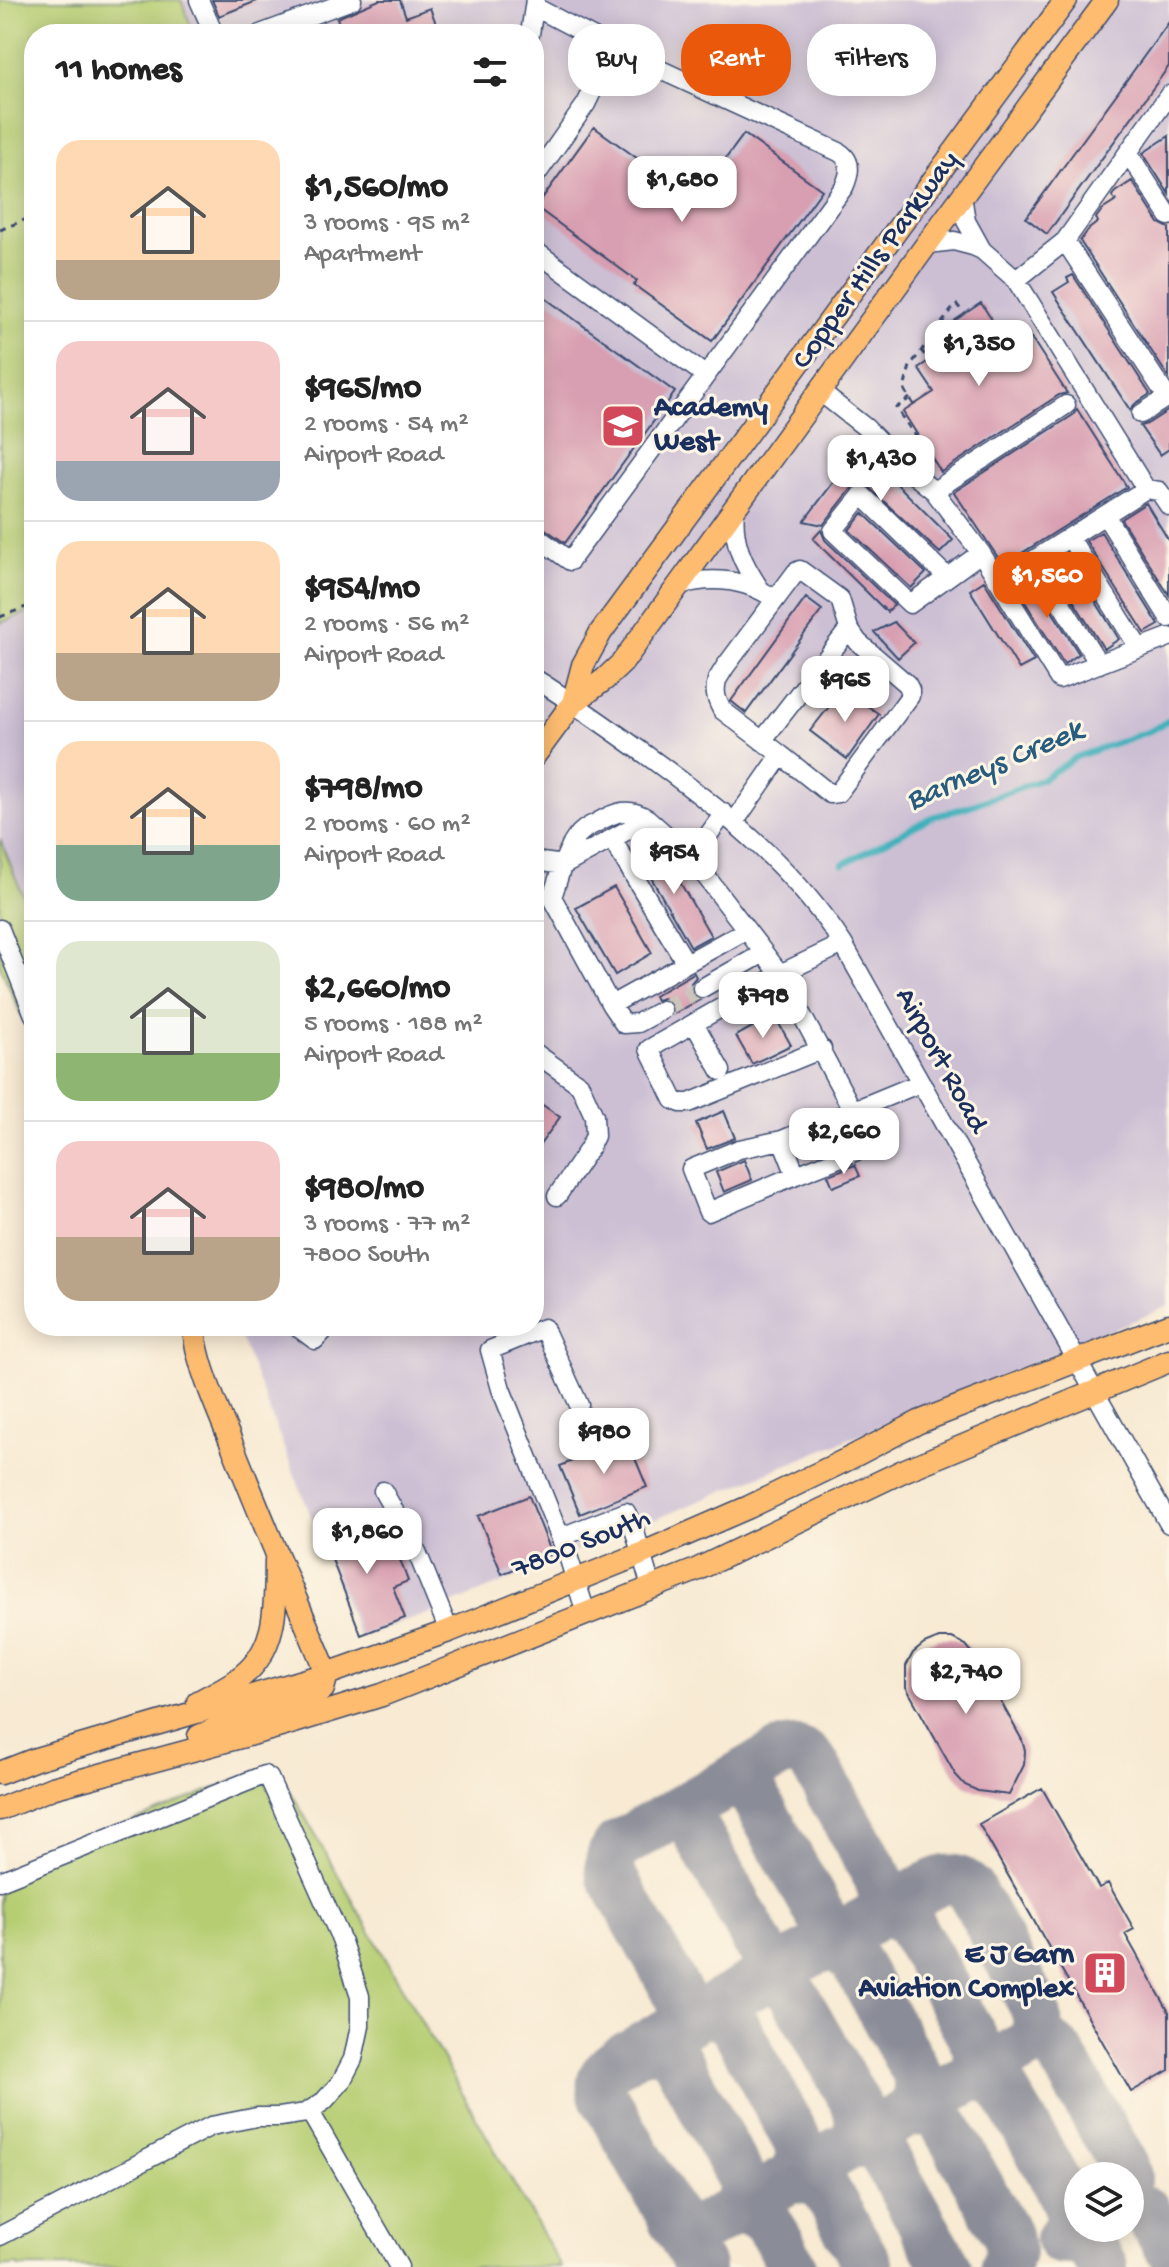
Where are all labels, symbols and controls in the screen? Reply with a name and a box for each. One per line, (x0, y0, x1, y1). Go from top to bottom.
chip: Buy (568, 24, 665, 96)
chip: Rent (681, 24, 791, 96)
chip: Filters (807, 24, 936, 96)
icon: filters (468, 50, 512, 94)
text: 11 homes (56, 52, 182, 92)
street label: Copper Hills Parkway (786, 145, 968, 377)
pin: $1,680 (617, 156, 747, 224)
text: $1,680 (646, 166, 718, 197)
text: $1,560/mo (304, 169, 448, 209)
icon: home (120, 172, 216, 268)
text: 3 rooms · 95 m² (304, 209, 470, 240)
text: Apartment (304, 240, 421, 271)
pin: $1,350 (914, 320, 1044, 388)
text: $1,350 (943, 330, 1015, 361)
text: $965/mo (304, 370, 421, 410)
icon: home (120, 373, 216, 469)
place label: Academy West (653, 392, 768, 461)
school or university icon: Academy West (599, 402, 647, 450)
text: 2 rooms · 54 m² (304, 410, 469, 441)
pin: $1,430 (816, 435, 946, 503)
text: Airport Road (304, 441, 443, 472)
text: $1,430 (846, 445, 916, 476)
pin: $1,560 (982, 552, 1112, 620)
text: $1,560 (1011, 562, 1083, 593)
text: $954/mo (304, 570, 420, 610)
icon: home (120, 573, 216, 669)
text: 2 rooms · 56 m² (304, 610, 469, 641)
text: Airport Road (304, 641, 443, 672)
pin: $965 (798, 656, 892, 724)
text: $965 (819, 666, 871, 697)
water label: Barneys Creek (901, 712, 1092, 821)
text: $798/mo (304, 770, 423, 810)
icon: home (120, 773, 216, 869)
text: 2 rooms · 60 m² (304, 810, 470, 841)
pin: $954 (627, 828, 721, 896)
text: $954 (649, 838, 699, 869)
text: Airport Road (304, 841, 443, 872)
text: $2,660/mo (304, 970, 450, 1010)
pin: $798 (716, 972, 810, 1040)
icon: home (120, 973, 216, 1069)
text: $798 (737, 982, 789, 1013)
street label: Airport Road (886, 982, 995, 1142)
text: 5 rooms · 188 m² (304, 1010, 482, 1041)
text: Airport Road (304, 1041, 443, 1072)
pin: $2,660 (779, 1108, 909, 1176)
text: $2,660 (807, 1118, 881, 1149)
text: $980/mo (304, 1170, 424, 1210)
icon: home (120, 1173, 216, 1269)
text: 3 rooms · 77 m² (304, 1210, 470, 1241)
text: 7800 South (304, 1241, 430, 1272)
pin: $980 (557, 1408, 651, 1476)
text: $980 (577, 1418, 631, 1449)
street label: 7800 South (507, 1502, 656, 1589)
pin: $1,860 (302, 1508, 432, 1576)
text: $1,860 (331, 1518, 403, 1549)
pin: $2,740 (901, 1648, 1031, 1716)
text: $2,740 (929, 1658, 1003, 1689)
place label: E J Garn Aviation Complex (857, 1939, 1075, 2008)
building icon: E J Garn Aviation Complex (1081, 1949, 1129, 1997)
map controls (1064, 2162, 1144, 2242)
button: layers (1064, 2162, 1144, 2242)

